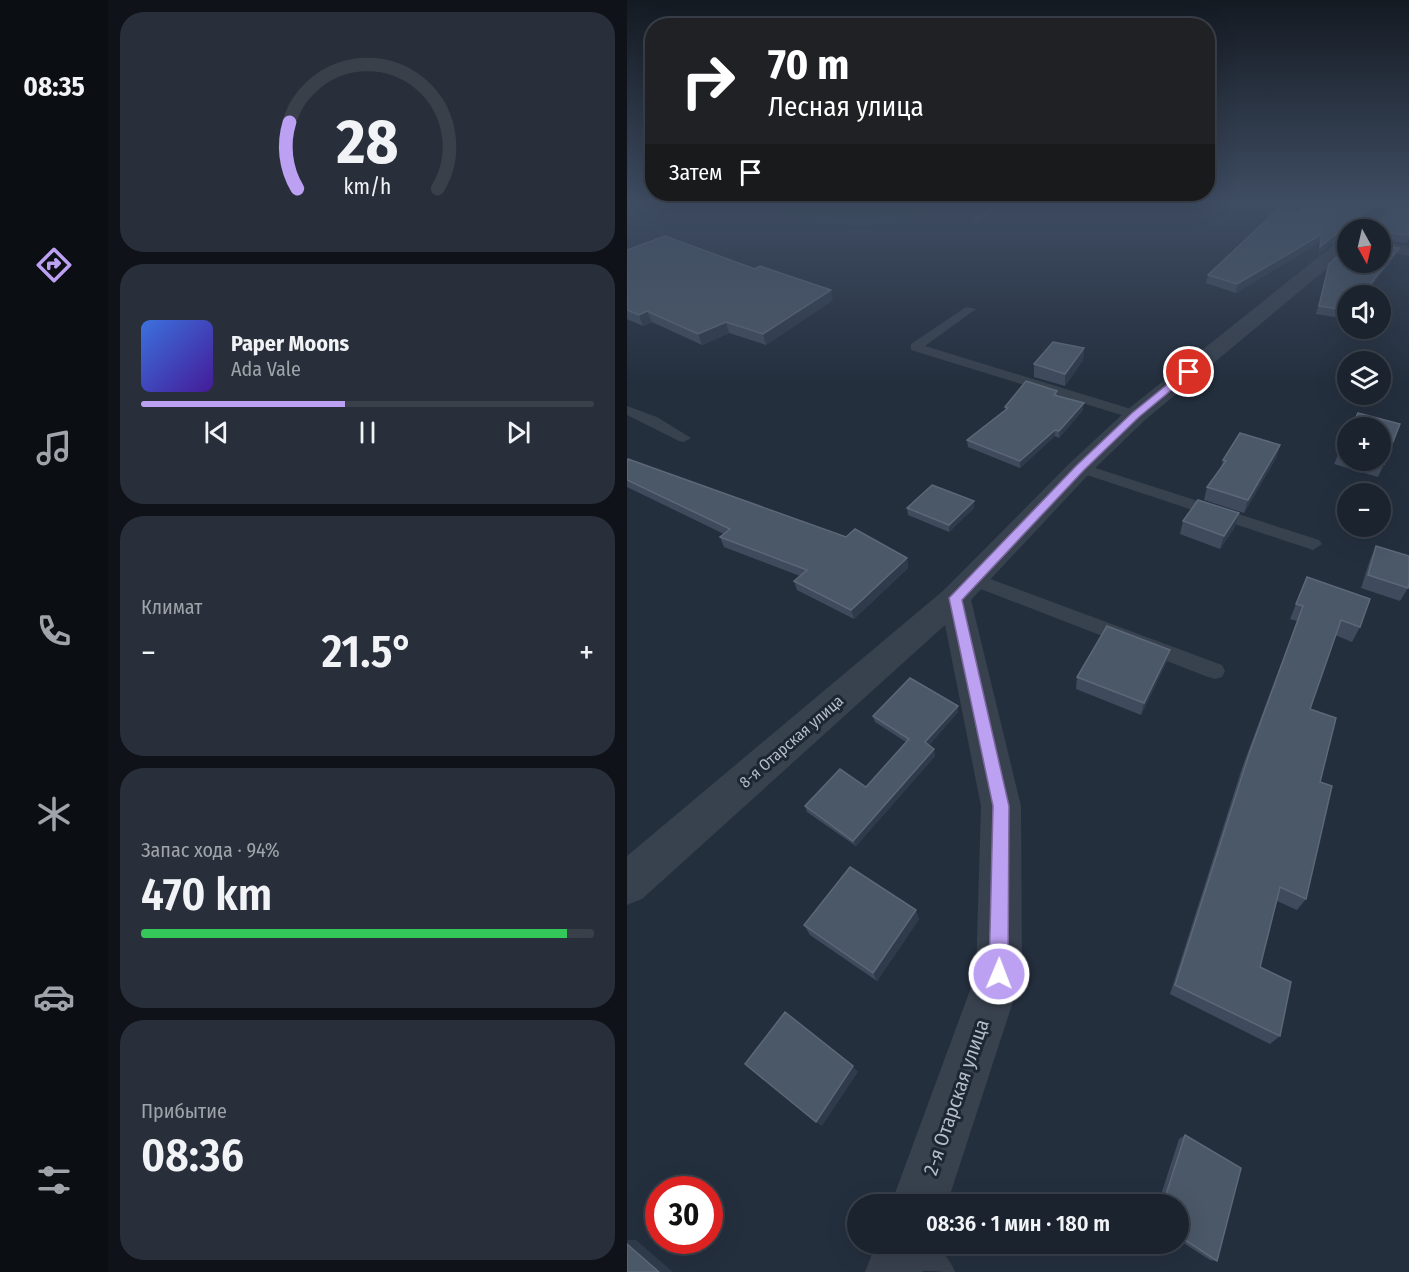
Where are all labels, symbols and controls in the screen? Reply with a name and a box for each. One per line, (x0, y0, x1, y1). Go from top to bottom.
text: 70 m (768, 40, 849, 90)
icon: right (669, 42, 747, 120)
text: 08:35 (23, 71, 85, 103)
text: Лесная улица (768, 91, 924, 123)
text: 28 (336, 105, 398, 180)
icon: arrive (734, 156, 767, 189)
text: Затем (669, 159, 722, 186)
text: km/h (344, 174, 391, 200)
north arrow (1337, 219, 1391, 273)
map controls (1337, 219, 1391, 537)
icon: directions (33, 244, 75, 286)
button: sound (1337, 285, 1391, 339)
text: Paper Moons (231, 330, 349, 357)
pin (1163, 346, 1214, 397)
button: layers (1337, 351, 1391, 405)
icon: arrive (1172, 355, 1205, 388)
text: Ada Vale (231, 357, 301, 381)
icon: previous (200, 416, 233, 449)
icon: pause (351, 416, 384, 449)
icon: next (502, 416, 535, 449)
button: + (1337, 417, 1391, 471)
icon: music (33, 427, 75, 469)
button: − (1337, 483, 1391, 537)
text: Климат (141, 595, 202, 619)
icon: phone (33, 610, 75, 652)
text: 21.5° (322, 625, 413, 679)
text: − (141, 633, 156, 673)
text: + (579, 633, 594, 673)
street label: 8-я Отарская улица (735, 691, 847, 792)
icon: climate (33, 793, 75, 835)
text: Запас хода · 94% (141, 838, 280, 862)
text: 470 km (141, 868, 272, 922)
position arrow (967, 942, 1031, 1006)
icon: car (33, 976, 75, 1018)
street label: 2-я Отарская улица (918, 1016, 994, 1178)
text: Прибытие (141, 1099, 227, 1123)
text: 08:36 (141, 1129, 244, 1183)
icon: filters (33, 1159, 75, 1201)
speed limit sign: 30 (645, 1176, 723, 1254)
text: 08:36 · 1 мин · 180 m (926, 1210, 1110, 1237)

